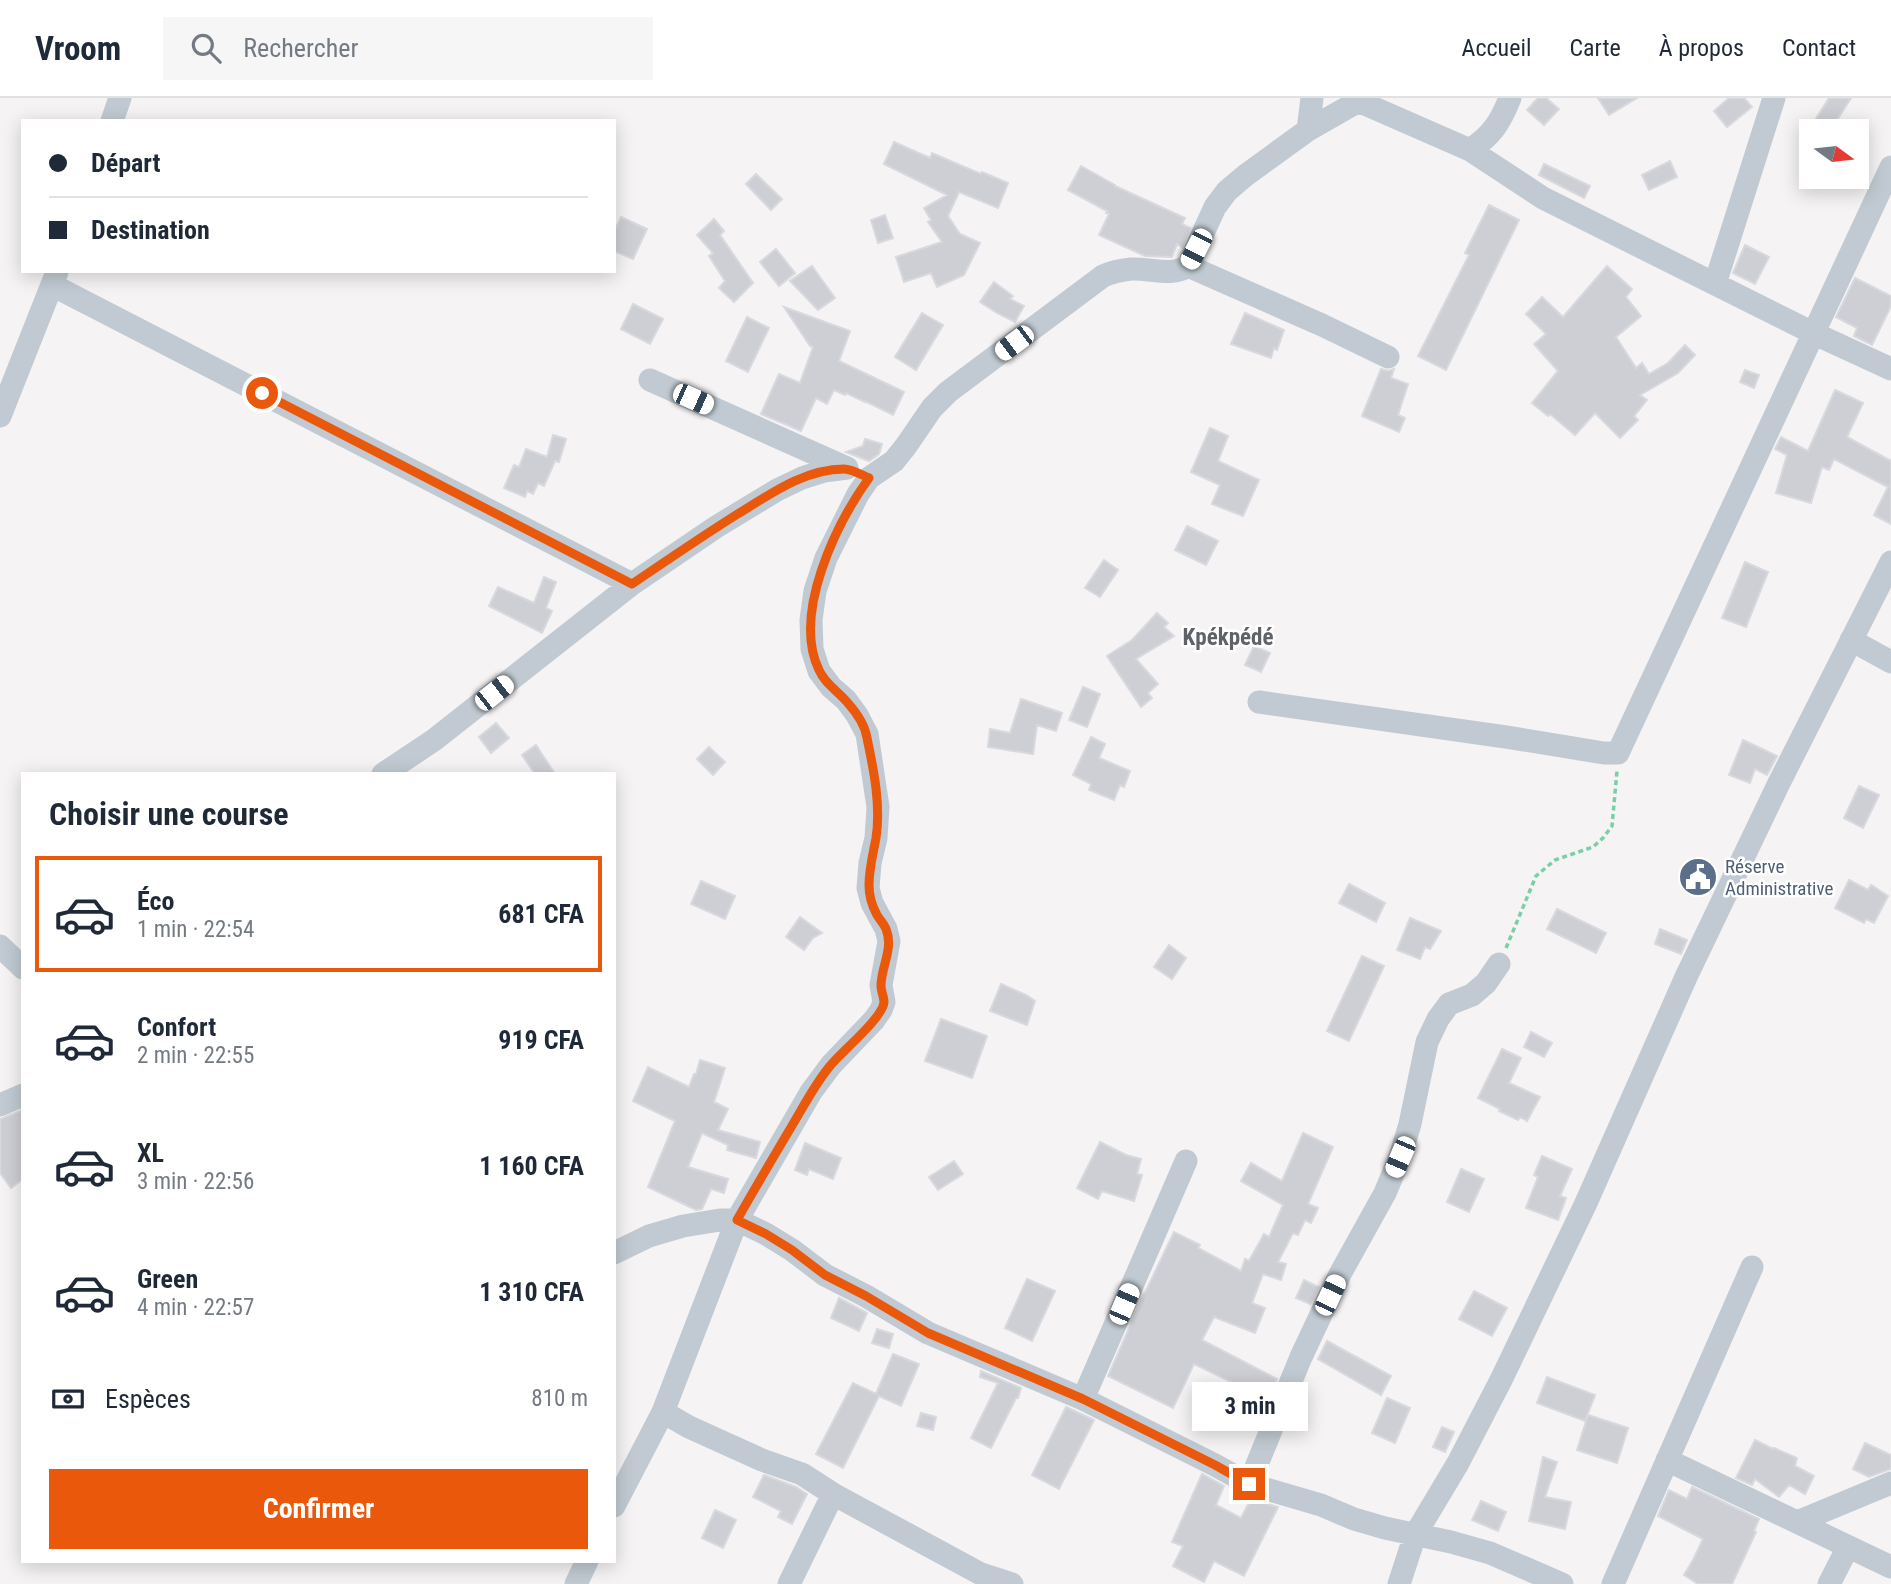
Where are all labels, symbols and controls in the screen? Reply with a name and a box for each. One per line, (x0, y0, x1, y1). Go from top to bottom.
search box (163, 17, 653, 80)
text: Vroom (35, 29, 121, 68)
icon: search (187, 29, 225, 67)
text: Rechercher (243, 33, 358, 63)
text: Accueil (1462, 34, 1531, 62)
text: Carte (1569, 34, 1621, 62)
text: À propos (1659, 34, 1744, 62)
text: Contact (1782, 34, 1856, 62)
north arrow (1799, 119, 1869, 189)
map controls (1799, 119, 1869, 189)
text: Départ (91, 148, 160, 178)
text: Destination (91, 215, 210, 245)
car (1178, 226, 1215, 272)
car (991, 322, 1038, 364)
route start (246, 377, 278, 409)
car (670, 381, 717, 417)
district label: Kpékpédé (1183, 624, 1273, 651)
car (471, 672, 518, 714)
text: Choisir une course (49, 795, 289, 833)
place label: Réserve Administrative (1725, 855, 1833, 900)
public building icon: Réserve Administrative (1677, 856, 1719, 898)
icon: car (53, 883, 116, 946)
text: Éco (137, 886, 174, 916)
text: 681 CFA (498, 899, 584, 929)
text: 1 min · 22:54 (137, 916, 254, 943)
icon: car (53, 1009, 116, 1072)
text: Confort (137, 1012, 216, 1042)
text: 919 CFA (498, 1025, 584, 1055)
text: 2 min · 22:55 (137, 1042, 254, 1069)
car (1383, 1134, 1418, 1180)
icon: car (53, 1135, 116, 1198)
text: XL (137, 1138, 164, 1168)
text: 1 160 CFA (479, 1151, 584, 1181)
text: 3 min · 22:56 (137, 1168, 254, 1195)
icon: car (53, 1261, 116, 1324)
text: Green (137, 1264, 198, 1294)
car (1312, 1272, 1349, 1318)
text: 1 310 CFA (479, 1277, 584, 1307)
car (1107, 1281, 1142, 1327)
text: 4 min · 22:57 (137, 1294, 254, 1321)
icon: cash (49, 1380, 87, 1418)
callout: 3 min (1191, 1382, 1307, 1432)
text: Espèces (105, 1384, 191, 1414)
text: 810 m (531, 1385, 588, 1412)
text: 3 min (1224, 1393, 1276, 1420)
route end (1233, 1468, 1265, 1500)
button: Confirmer (49, 1469, 588, 1549)

